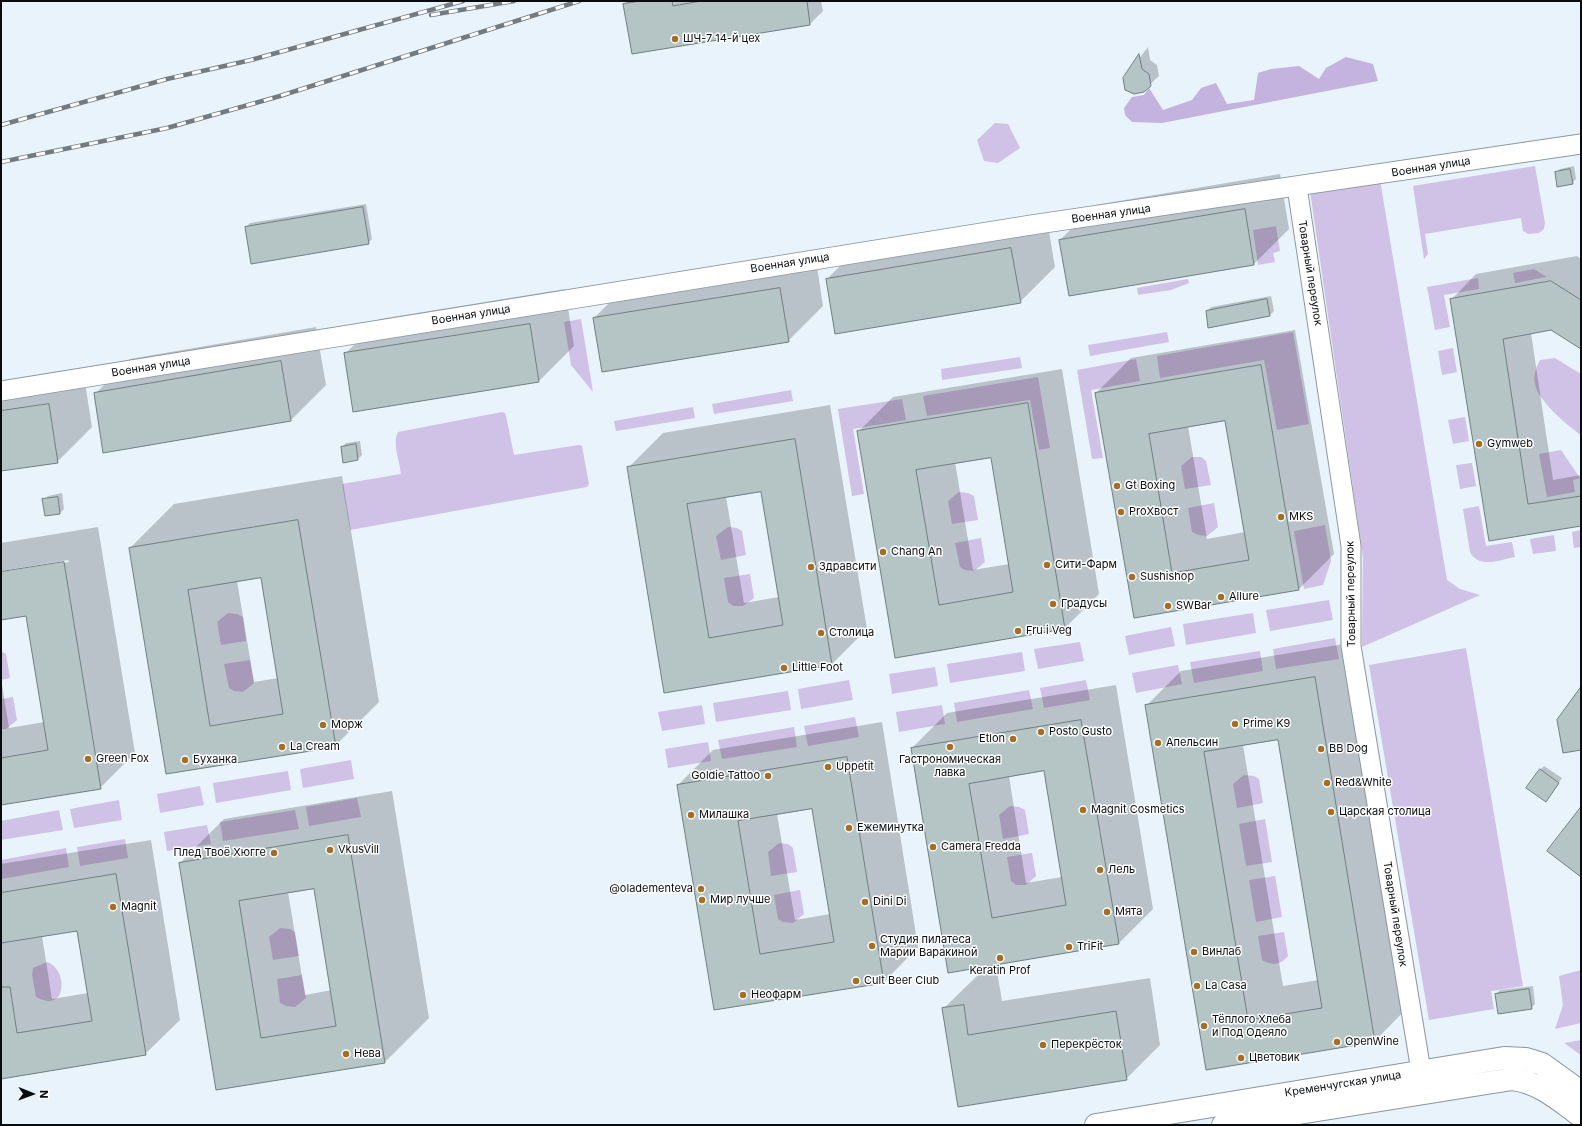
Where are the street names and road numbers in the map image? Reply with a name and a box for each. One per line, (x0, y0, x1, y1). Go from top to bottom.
street label: Военная улица (1391, 154, 1471, 180)
street label: Военная улица (1071, 202, 1151, 226)
street label: Товарный переулок (1295, 219, 1325, 327)
street label: Военная улица (750, 250, 830, 276)
street label: Военная улица (431, 302, 511, 328)
street label: Военная улица (111, 354, 191, 380)
street label: Товарный переулок (1343, 541, 1359, 647)
street label: Товарный переулок (1380, 860, 1410, 968)
street label: Кременчугская улица (1284, 1068, 1402, 1100)

